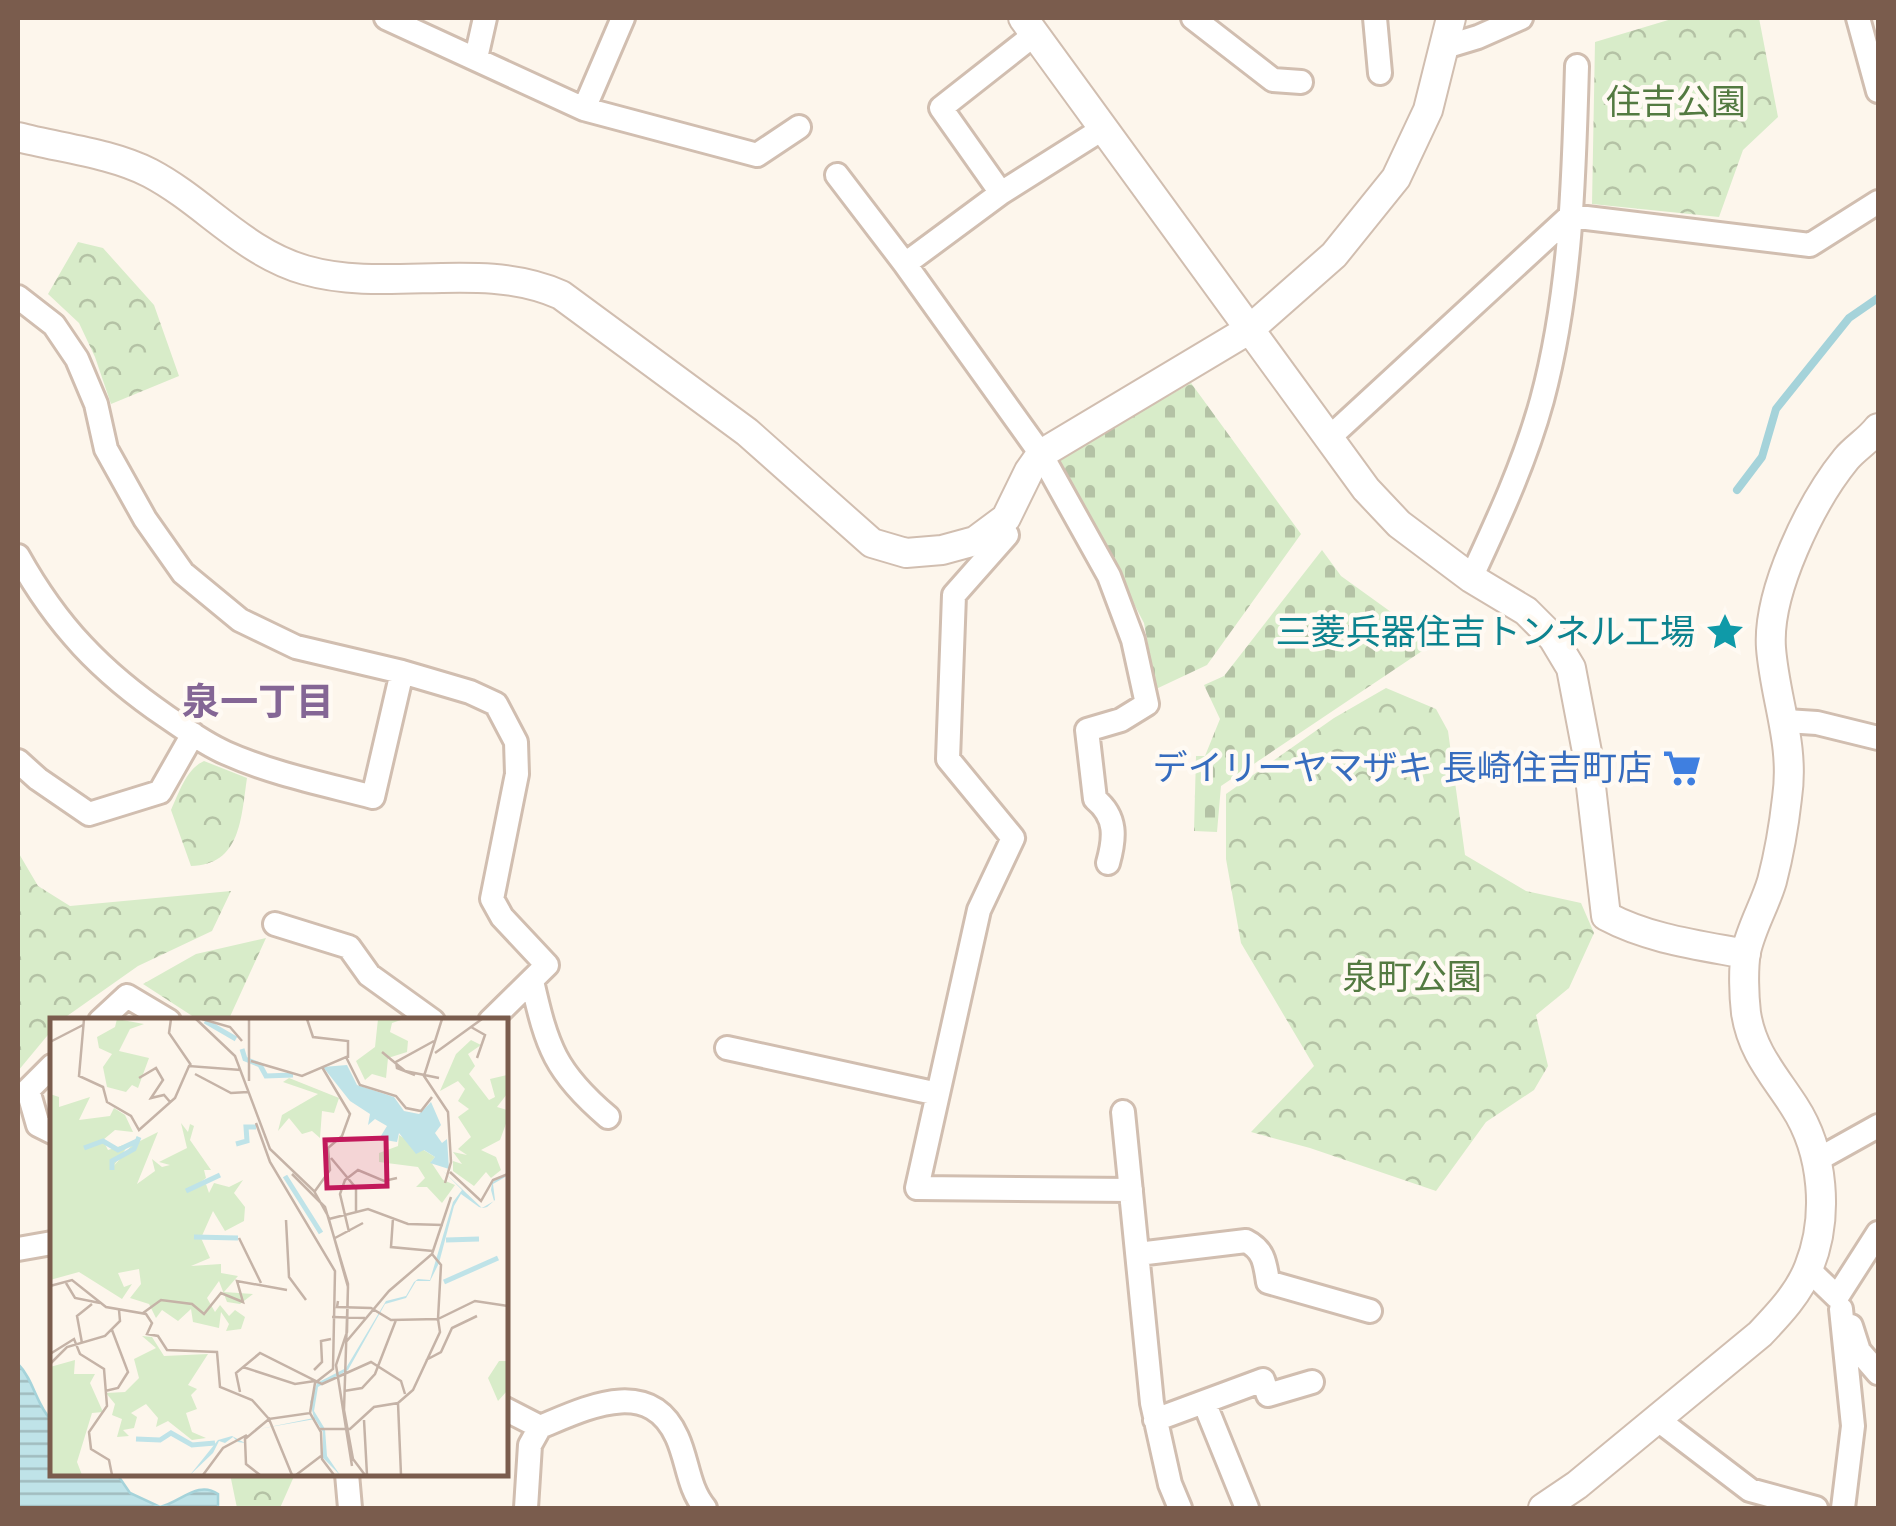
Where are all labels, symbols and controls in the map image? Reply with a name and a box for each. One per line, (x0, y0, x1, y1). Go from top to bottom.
park label: 住吉公園 (1606, 79, 1746, 123)
place label: 三菱兵器住吉トンネル工場 (1276, 609, 1695, 653)
place icon: 三菱兵器住吉トンネル工場 (1704, 611, 1746, 653)
district label: 泉一丁目 (182, 677, 334, 725)
place label: デイリーヤマザキ 長崎住吉町店 (1152, 745, 1652, 789)
supermarket icon: デイリーヤマザキ 長崎住吉町店 (1661, 747, 1703, 789)
park label: 泉町公園 (1342, 954, 1482, 998)
inset map (50, 1018, 508, 1476)

